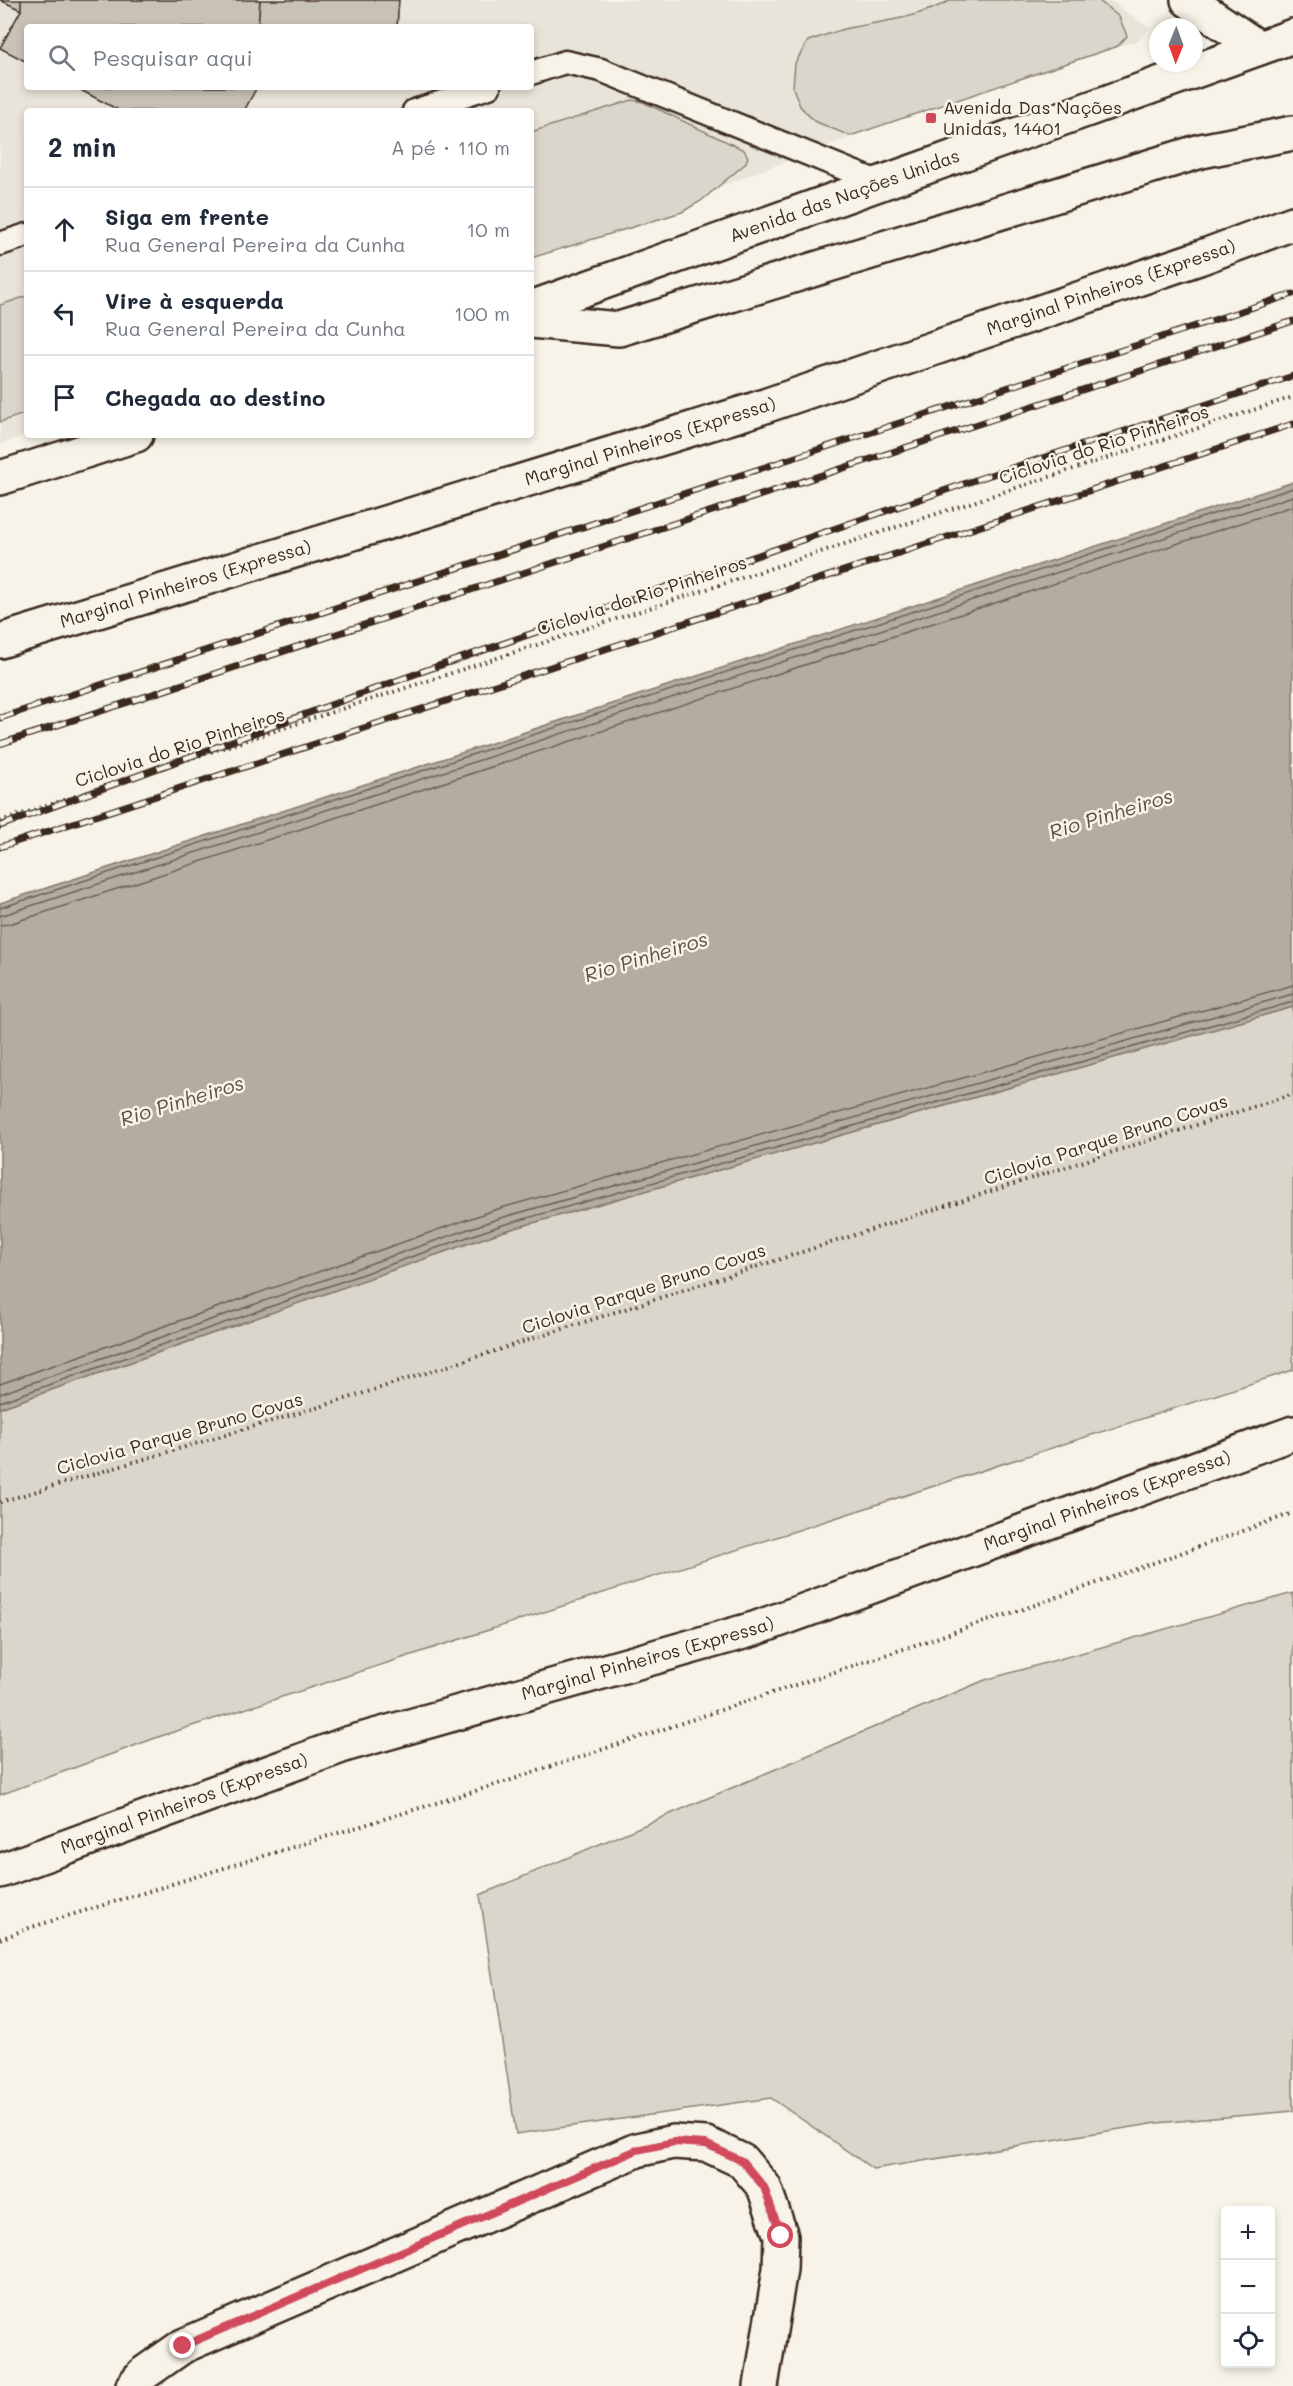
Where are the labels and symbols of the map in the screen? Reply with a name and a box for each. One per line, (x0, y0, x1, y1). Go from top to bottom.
north arrow (1149, 18, 1203, 72)
place label: Avenida Das Nações Unidas, 14401 (943, 95, 1122, 140)
marker: Avenida Das Nações Unidas, 14401 (924, 111, 938, 125)
street label: Avenida das Nações Unidas (726, 143, 963, 247)
street label: Marginal Pinheiros (Expressa) (983, 233, 1238, 341)
street label: Marginal Pinheiros (Expressa) (521, 390, 778, 491)
street label: Ciclovia do Rio Pinheiros (996, 399, 1212, 489)
street label: Marginal Pinheiros (Expressa) (57, 533, 314, 633)
street label: Ciclovia do Rio Pinheiros (534, 550, 750, 640)
street label: Ciclovia do Rio Pinheiros (72, 702, 288, 792)
water label: Rio Pinheiros (1046, 782, 1176, 844)
water label: Rio Pinheiros (581, 925, 711, 987)
water label: Rio Pinheiros (117, 1069, 247, 1131)
street label: Ciclovia Parque Bruno Covas (981, 1088, 1231, 1190)
street label: Ciclovia Parque Bruno Covas (519, 1237, 769, 1339)
street label: Ciclovia Parque Bruno Covas (54, 1386, 306, 1480)
street label: Marginal Pinheiros (Expressa) (980, 1444, 1234, 1556)
street label: Marginal Pinheiros (Expressa) (518, 1610, 777, 1705)
street label: Marginal Pinheiros (Expressa) (57, 1746, 311, 1859)
route start (767, 2222, 793, 2248)
route end (169, 2332, 195, 2358)

